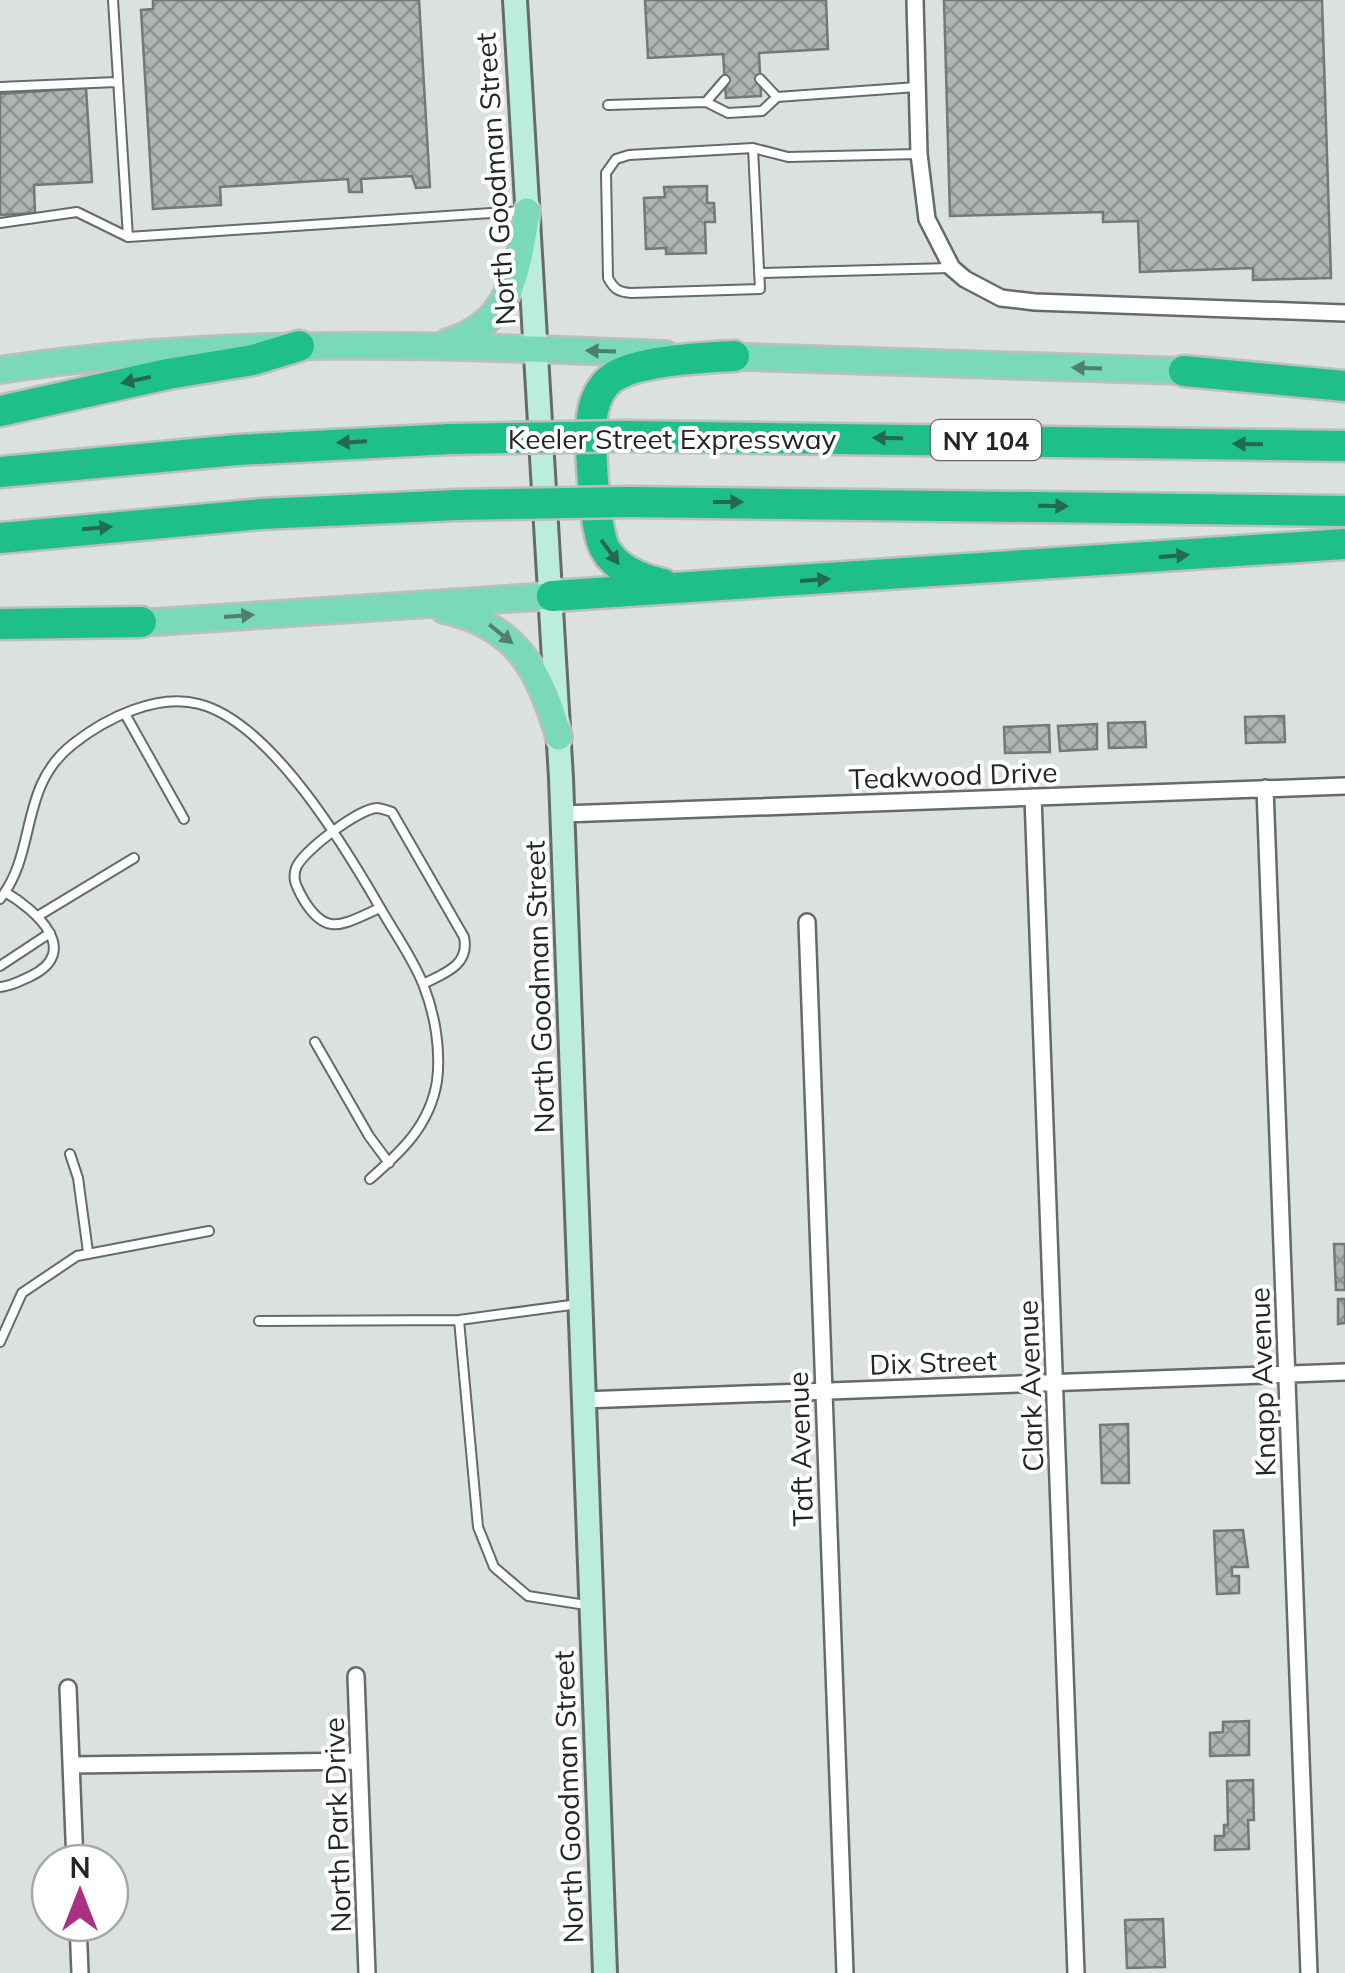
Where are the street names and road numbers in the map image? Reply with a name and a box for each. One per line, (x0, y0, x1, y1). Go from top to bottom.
street label: North Goodman Street (467, 31, 523, 326)
road number: NY 104 (931, 420, 1041, 460)
street label: Keeler Street Expressway (508, 421, 836, 456)
street label: Teakwood Drive (848, 754, 1058, 796)
street label: North Goodman Street (516, 840, 562, 1134)
street label: Knapp Avenue (1241, 1287, 1283, 1477)
street label: Clark Avenue (1010, 1299, 1050, 1473)
street label: Dix Street (869, 1342, 997, 1382)
street label: Taft Avenue (780, 1371, 820, 1527)
street label: North Goodman Street (545, 1650, 591, 1944)
street label: North Park Drive (316, 1717, 358, 1933)

